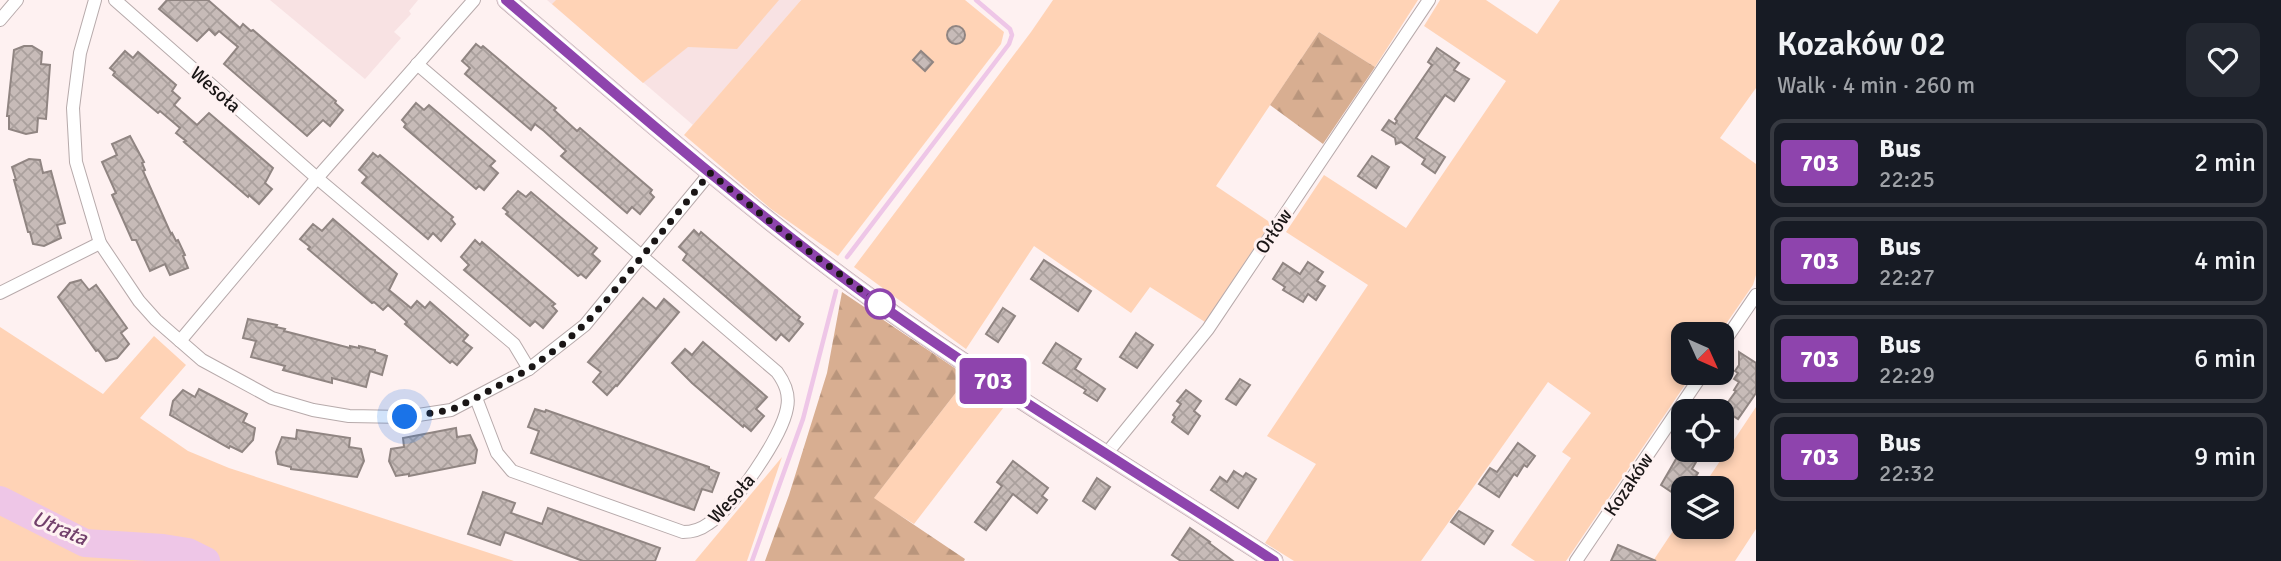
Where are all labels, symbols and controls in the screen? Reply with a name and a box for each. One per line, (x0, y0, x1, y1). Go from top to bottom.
button: heart (2186, 23, 2260, 97)
text: Kozaków 02 (1777, 24, 1946, 65)
street label: Wesoła (185, 61, 246, 118)
text: Walk · 4 min · 260 m (1777, 71, 1975, 100)
text: Bus (1879, 133, 1921, 165)
text: 2 min (2194, 147, 2256, 179)
text: 703 (1800, 148, 1839, 178)
text: 22:25 (1879, 165, 1935, 194)
street label: Orłów (1250, 204, 1298, 259)
text: Bus (1879, 231, 1921, 263)
text: 4 min (2194, 245, 2256, 277)
text: 703 (1800, 246, 1839, 276)
text: 22:27 (1879, 263, 1935, 292)
unlabelled marker (865, 289, 895, 319)
north arrow (1671, 322, 1734, 385)
map controls (1671, 322, 1734, 539)
text: Bus (1879, 329, 1921, 361)
text: 6 min (2194, 343, 2256, 375)
text: 703 (1800, 344, 1839, 374)
line badge: 703 (953, 358, 1033, 404)
text: 22:29 (1879, 361, 1935, 390)
text: 703 (974, 366, 1012, 396)
your location (387, 399, 422, 434)
button: locate (1671, 399, 1734, 462)
text: Bus (1879, 427, 1921, 459)
text: 9 min (2194, 441, 2256, 473)
text: 703 (1800, 442, 1839, 472)
street label: Kozaków (1599, 448, 1659, 521)
text: 22:32 (1879, 459, 1935, 488)
street label: Wesoła (703, 469, 760, 529)
button: layers (1671, 476, 1734, 539)
water label: Utrata (28, 505, 93, 552)

